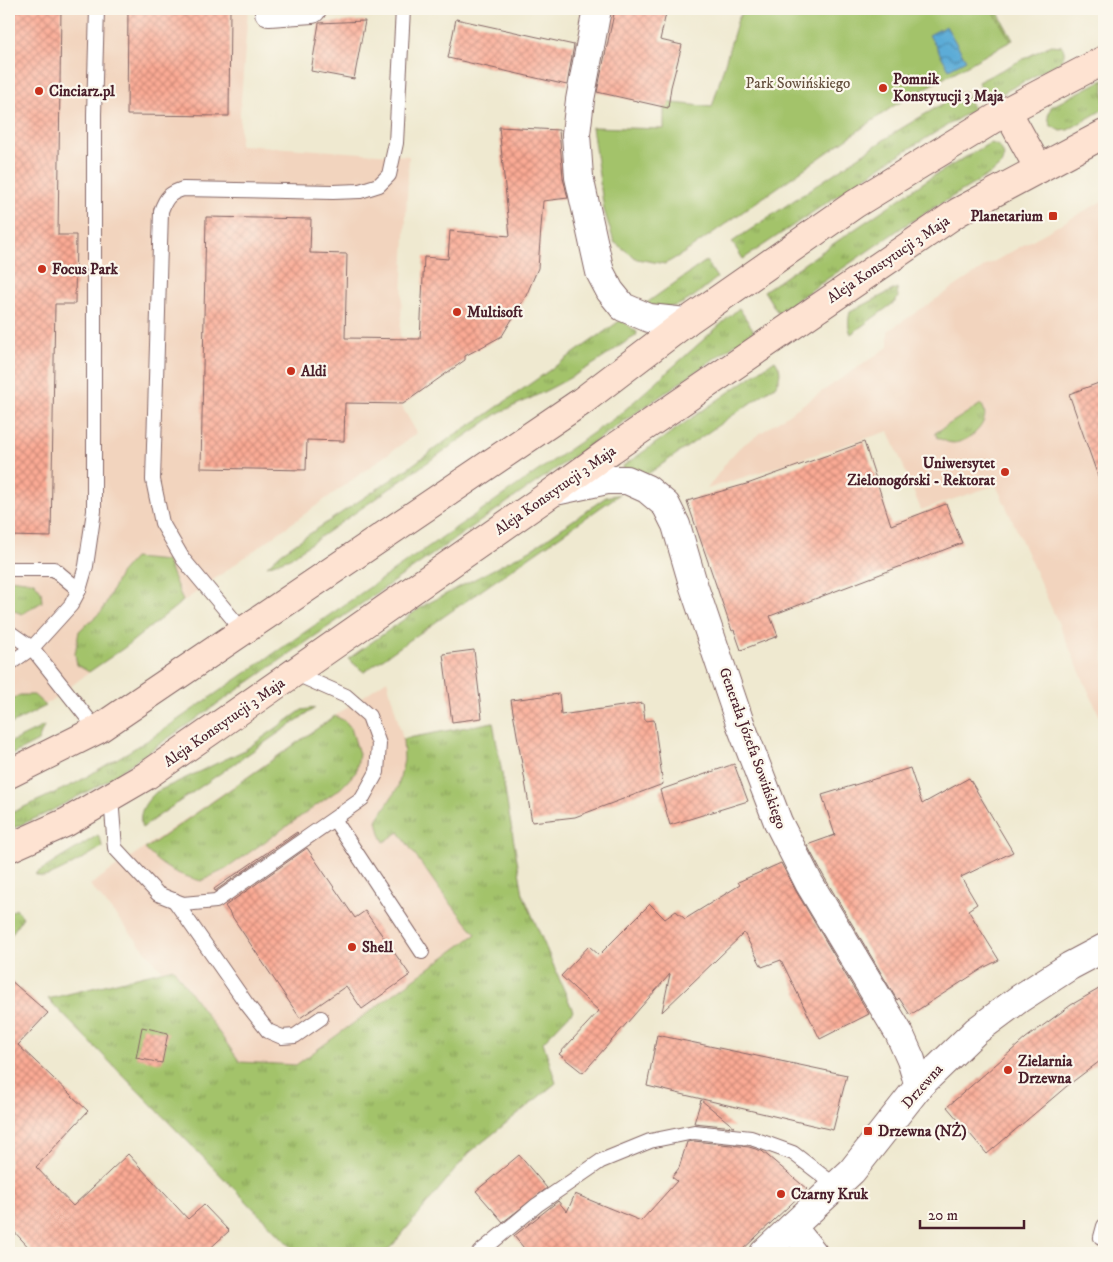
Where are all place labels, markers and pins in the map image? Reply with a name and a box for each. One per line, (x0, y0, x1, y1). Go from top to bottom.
place label: Pomnik Konstytucji 3 Maja (893, 70, 1004, 106)
place label: Cinciarz.pl (49, 82, 115, 101)
marker: Pomnik Konstytucji 3 Maja (877, 82, 889, 94)
marker: Cinciarz.pl (33, 85, 45, 97)
place label: Planetarium (970, 207, 1044, 226)
marker: Planetarium (1047, 210, 1059, 222)
place label: Focus Park (52, 260, 119, 279)
marker: Focus Park (36, 263, 48, 275)
place label: Multisoft (467, 303, 523, 322)
marker: Multisoft (451, 306, 463, 318)
place label: Aldi (300, 362, 327, 381)
marker: Aldi (285, 365, 297, 377)
place label: Uniwersytet Zielonogórski - Rektorat (847, 454, 995, 490)
marker: Uniwersytet Zielonogórski - Rektorat (999, 466, 1011, 478)
place label: Shell (362, 938, 393, 957)
marker: Shell (346, 941, 358, 953)
place label: Zielarnia Drzewna (1018, 1052, 1073, 1088)
marker: Zielarnia Drzewna (1002, 1064, 1014, 1076)
place label: Drzewna (NŻ) (878, 1121, 967, 1141)
marker: Drzewna (NŻ) (862, 1125, 874, 1137)
place label: Czarny Kruk (791, 1185, 869, 1204)
marker: Czarny Kruk (775, 1188, 787, 1200)

